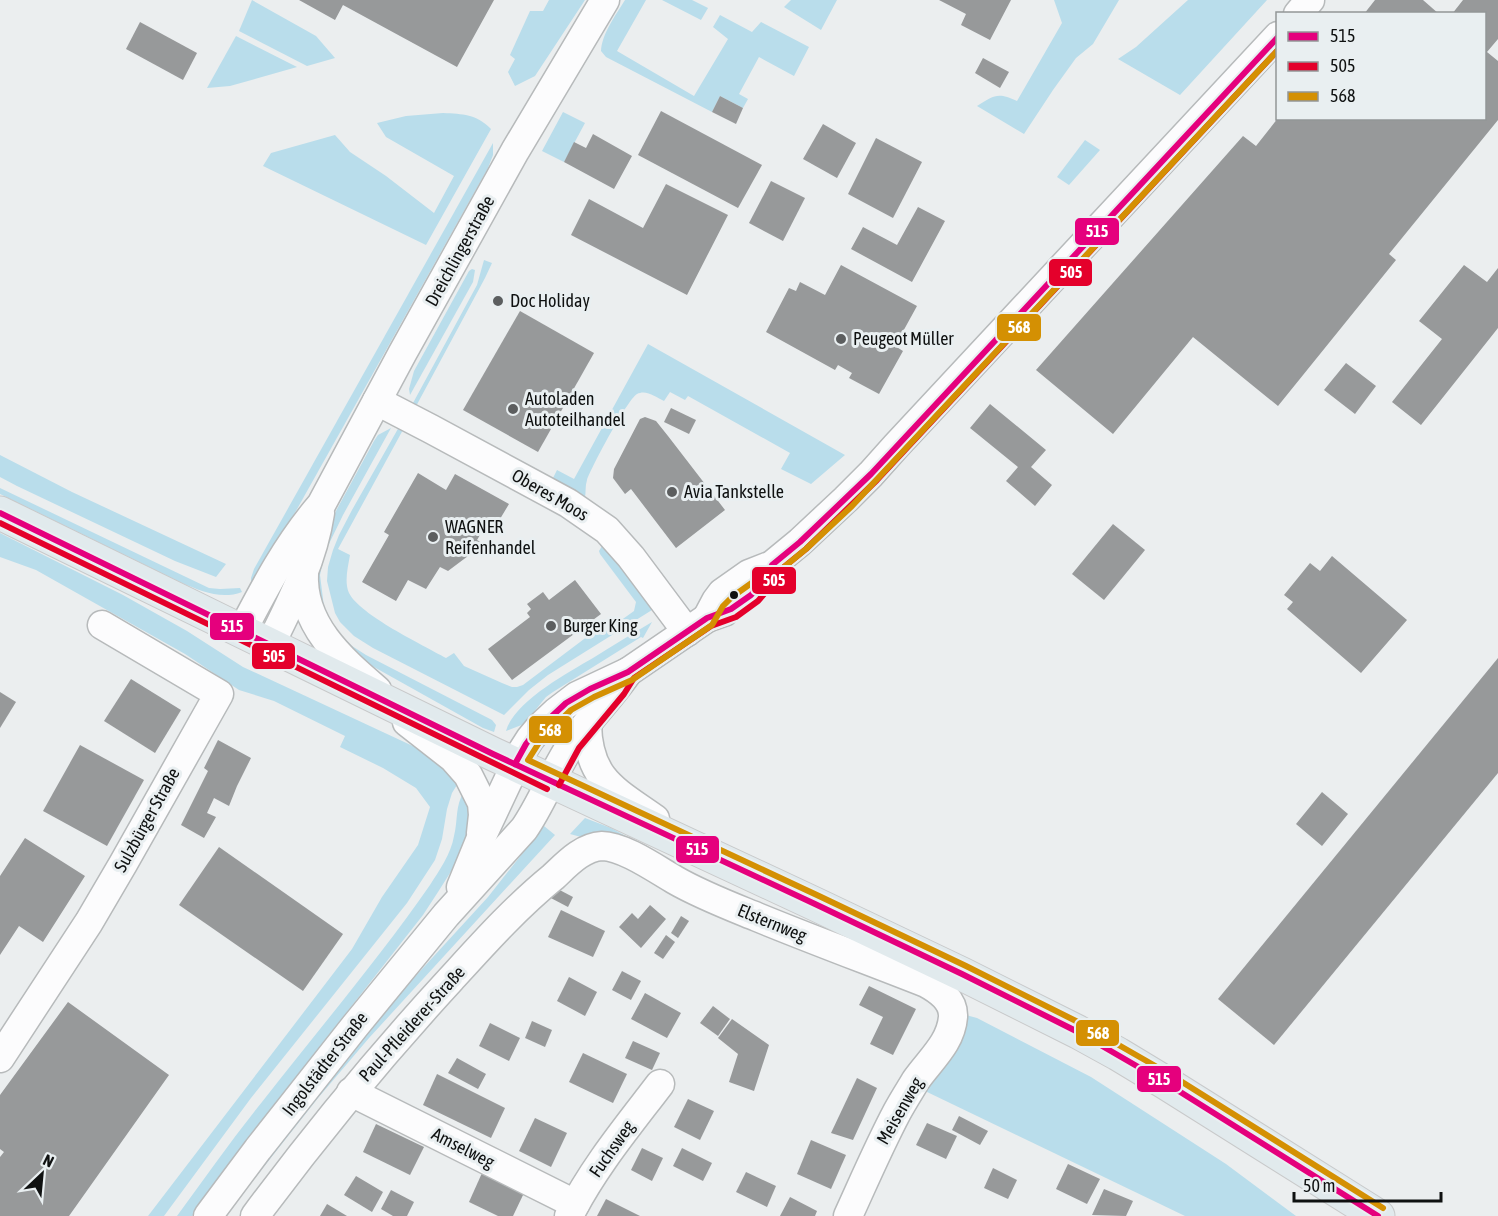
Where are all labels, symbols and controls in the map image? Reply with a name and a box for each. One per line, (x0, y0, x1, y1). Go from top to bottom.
legend (1276, 12, 1486, 120)
text: 515 (1330, 25, 1355, 46)
text: 505 (1330, 55, 1355, 76)
text: 568 (1330, 85, 1355, 106)
street label: Dreichlingerstraße (421, 192, 499, 310)
line badge: 515 (1074, 217, 1120, 246)
text: 515 (1086, 222, 1109, 240)
line badge: 505 (1048, 258, 1093, 287)
text: 505 (1060, 263, 1083, 281)
place label: Doc Holiday (510, 290, 590, 311)
marker: Doc Holiday (491, 294, 505, 308)
line badge: 568 (996, 313, 1042, 342)
text: 568 (1008, 318, 1031, 336)
place label: Peugeot Müller (853, 328, 954, 349)
marker: Peugeot Müller (834, 332, 848, 346)
place label: Autoladen Autoteilhandel (525, 388, 626, 430)
marker: Autoladen Autoteilhandel (506, 402, 520, 416)
street label: Oberes Moos (508, 464, 592, 525)
place label: Avia Tankstelle (684, 481, 784, 502)
marker: Avia Tankstelle (665, 485, 679, 499)
place label: WAGNER Reifenhandel (445, 516, 536, 558)
marker: WAGNER Reifenhandel (426, 530, 440, 544)
line badge: 505 (751, 566, 797, 595)
text: 505 (763, 571, 786, 589)
unlabelled marker (728, 589, 740, 601)
line badge: 515 (209, 612, 255, 641)
place label: Burger King (563, 615, 638, 636)
text: 515 (221, 617, 244, 635)
marker: Burger King (544, 619, 558, 633)
line badge: 505 (251, 642, 296, 670)
text: 505 (263, 647, 286, 665)
line badge: 568 (528, 715, 573, 744)
text: 568 (539, 721, 562, 739)
street label: Sulzbürger Straße (109, 764, 184, 875)
line badge: 515 (675, 835, 720, 864)
text: 515 (686, 840, 709, 858)
street label: Elsternweg (735, 899, 810, 946)
street label: Paul-Pfleiderer-Straße (354, 962, 469, 1086)
street label: Ingolstädter Straße (278, 1008, 372, 1120)
line badge: 568 (1075, 1019, 1120, 1047)
text: 568 (1087, 1024, 1110, 1042)
line badge: 515 (1136, 1065, 1182, 1093)
text: 515 (1148, 1070, 1171, 1088)
street label: Meisenweg (872, 1073, 927, 1148)
street label: Fuchsweg (585, 1116, 639, 1181)
street label: Amselweg (428, 1123, 498, 1172)
north arrow (12, 1144, 72, 1204)
text: N (40, 1150, 57, 1171)
scale bar (1294, 1165, 1441, 1203)
text: 50 m (1303, 1175, 1335, 1196)

